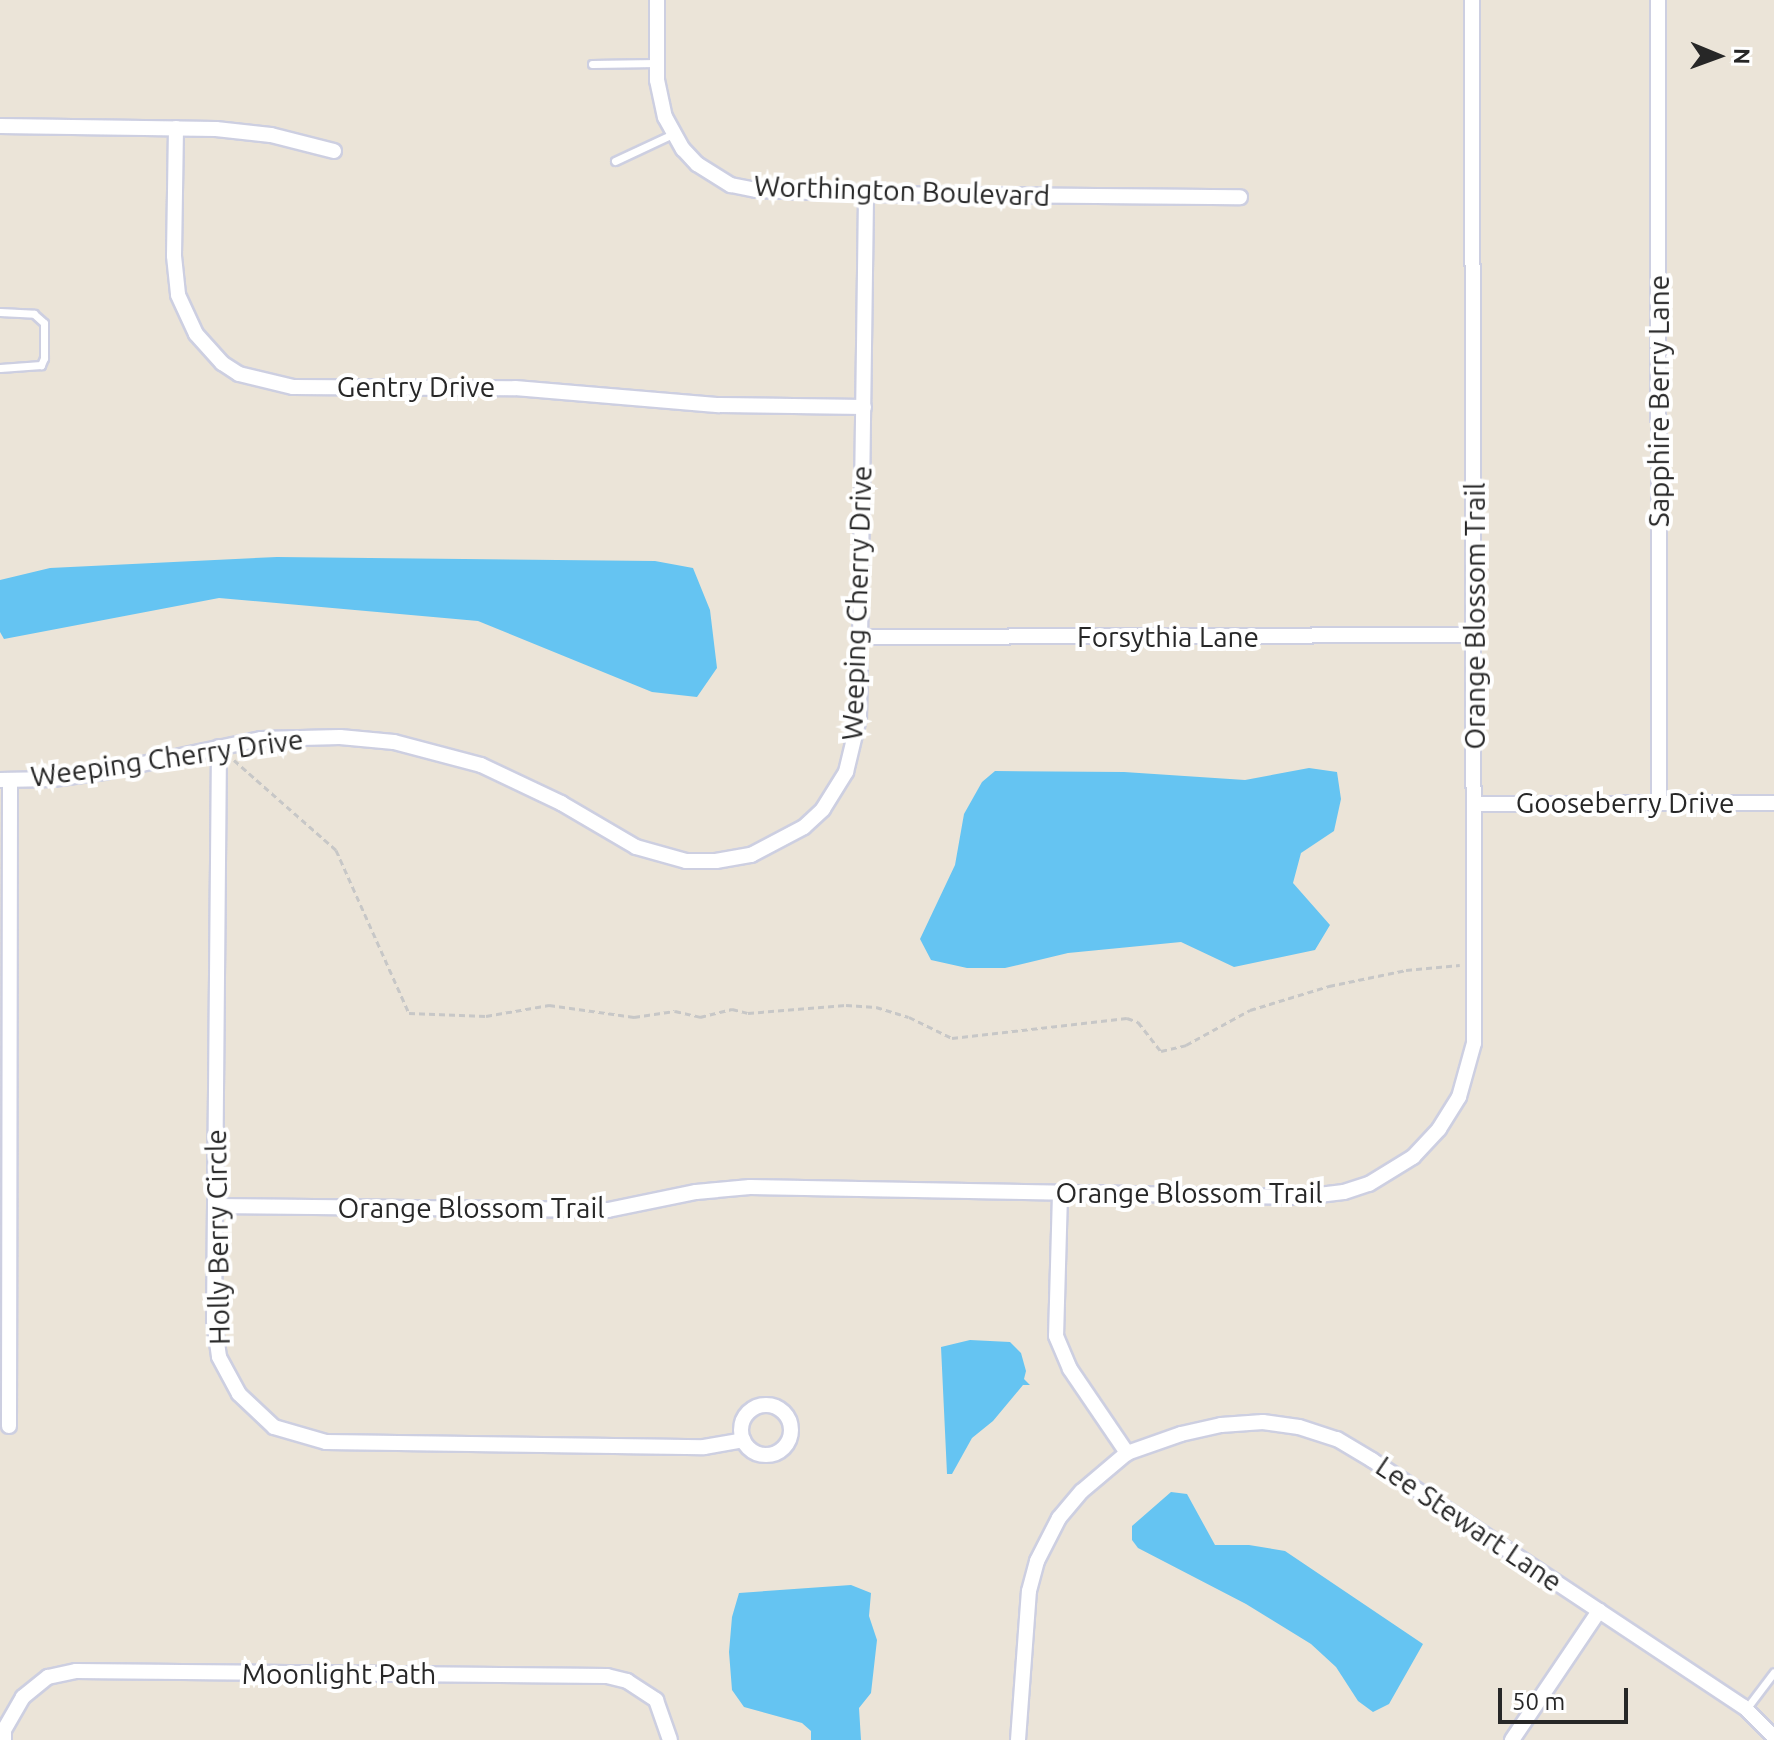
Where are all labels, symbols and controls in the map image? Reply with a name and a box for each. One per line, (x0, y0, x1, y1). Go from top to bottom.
north arrow (1678, 16, 1758, 96)
text: N (1730, 48, 1755, 65)
street label: Worthington Boulevard (753, 169, 1051, 213)
street label: Sapphire Berry Lane (1642, 275, 1676, 527)
street label: Gentry Drive (337, 370, 495, 404)
street label: Weeping Cherry Drive (835, 465, 879, 741)
street label: Orange Blossom Trail (1458, 482, 1492, 750)
street label: Forsythia Lane (1077, 620, 1259, 654)
street label: Weeping Cherry Drive (29, 722, 305, 794)
street label: Gooseberry Drive (1516, 786, 1734, 820)
street label: Holly Berry Circle (199, 1129, 237, 1345)
street label: Orange Blossom Trail (1055, 1176, 1323, 1210)
street label: Orange Blossom Trail (337, 1191, 605, 1225)
street label: Lee Stewart Lane (1370, 1449, 1568, 1599)
street label: Moonlight Path (242, 1657, 436, 1691)
scale bar (1502, 1672, 1632, 1722)
text: 50 m (1512, 1688, 1565, 1715)

